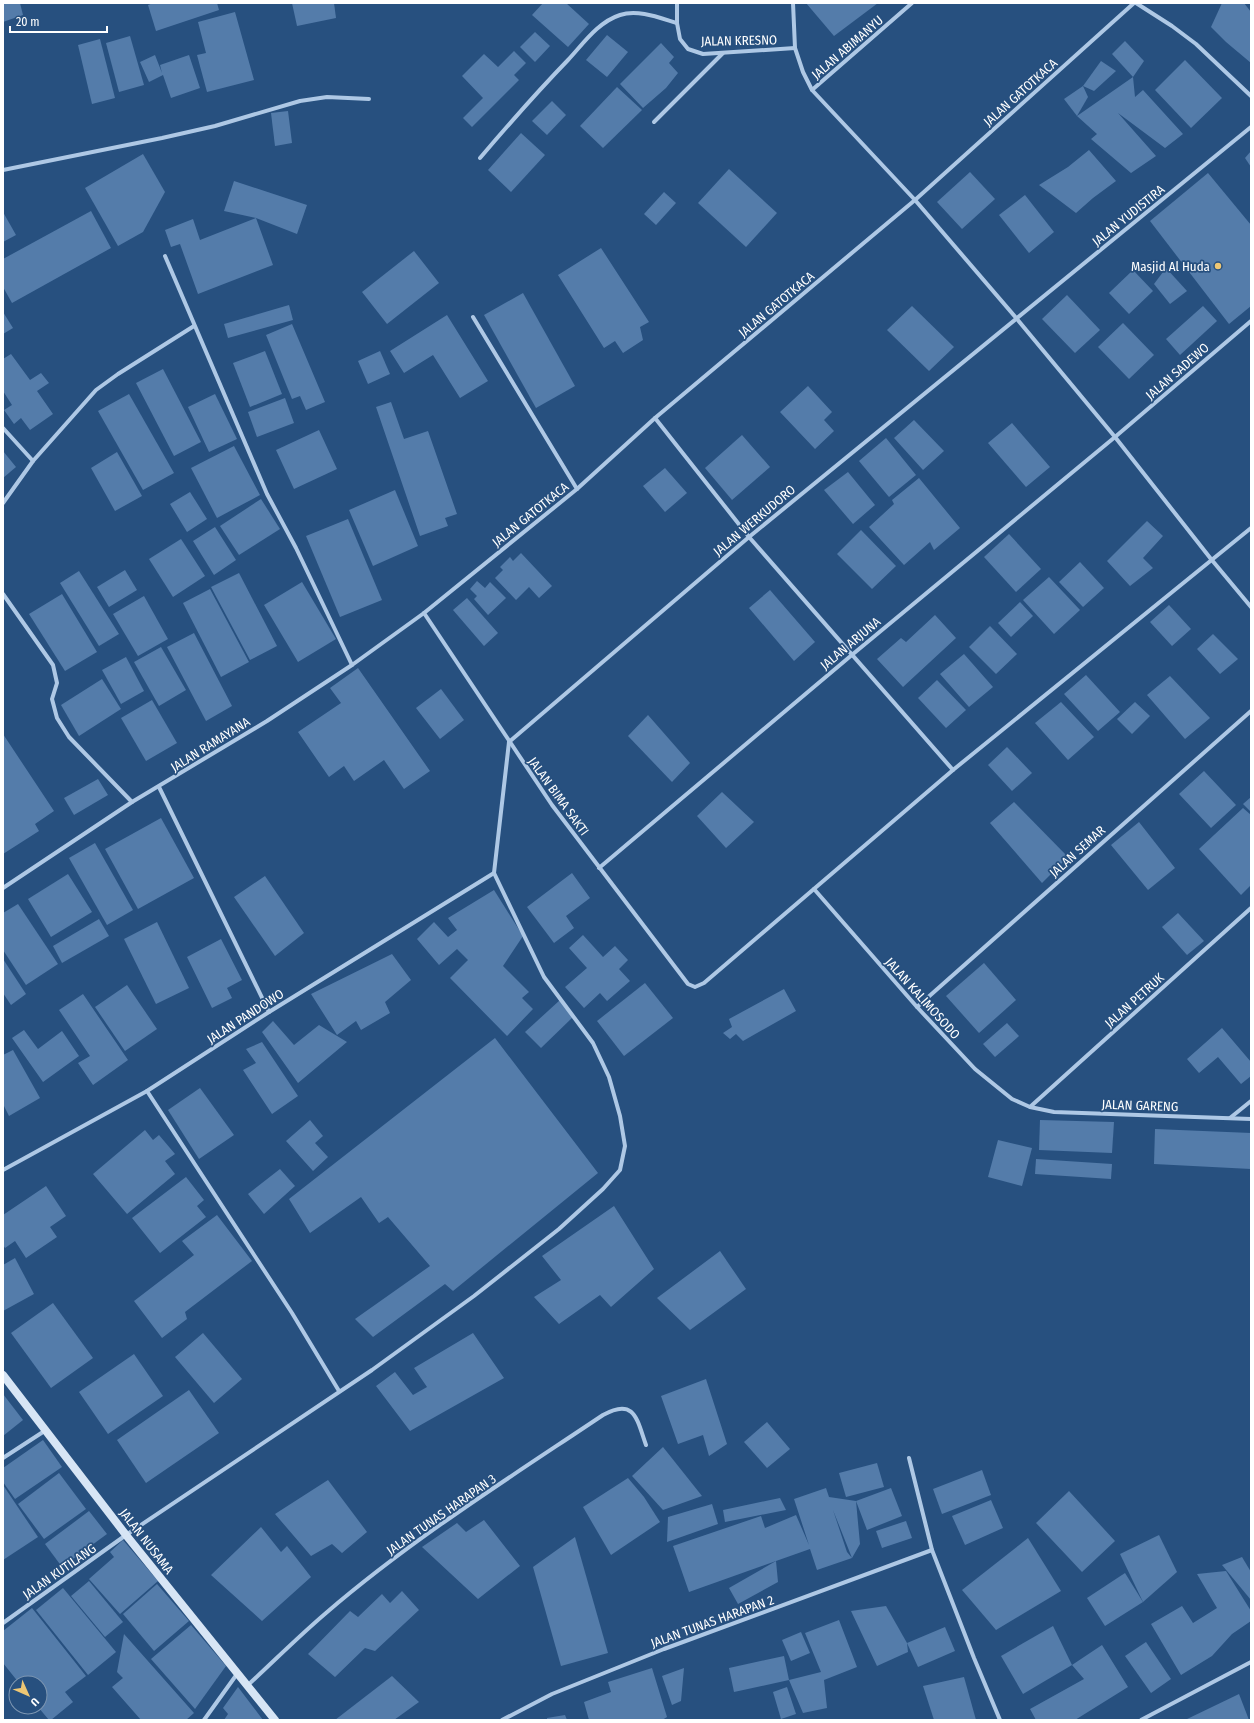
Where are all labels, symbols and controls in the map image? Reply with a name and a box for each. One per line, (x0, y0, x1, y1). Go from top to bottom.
scale bar (10, 8, 107, 34)
street label: JALAN ABIMANYU (809, 12, 886, 82)
text: 20 m (16, 15, 40, 29)
street label: JALAN KRESNO (701, 32, 777, 49)
street label: JALAN GATOTKACA (980, 55, 1060, 129)
street label: JALAN YUDISTIRA (1089, 182, 1168, 249)
place label: Masjid Al Huda (1131, 259, 1210, 274)
marker: Masjid Al Huda (1213, 261, 1223, 271)
street label: JALAN GATOTKACA (736, 268, 817, 340)
street label: JALAN SADEWO (1143, 340, 1212, 403)
street label: JALAN GATOTKACA (489, 479, 572, 550)
street label: JALAN WERKUDORO (710, 482, 798, 559)
street label: JALAN ARJUNA (817, 614, 883, 673)
street label: JALAN RAMAYANA (168, 714, 253, 775)
street label: JALAN BIMA SAKTI (525, 754, 592, 838)
street label: JALAN SEMAR (1046, 822, 1108, 880)
street label: JALAN KALIMOSODO (882, 955, 963, 1042)
street label: JALAN PETRUK (1102, 970, 1167, 1031)
street label: JALAN PANDOWO (204, 986, 286, 1047)
street label: JALAN GARENG (1101, 1097, 1179, 1114)
street label: JALAN TUNAS HARAPAN 3 (384, 1471, 499, 1558)
street label: JALAN NUSAMA (116, 1506, 177, 1577)
street label: JALAN KUTILANG (20, 1541, 99, 1602)
street label: JALAN TUNAS HARAPAN 2 (649, 1592, 776, 1651)
north arrow (8, 1675, 48, 1715)
text: U (28, 1695, 42, 1709)

